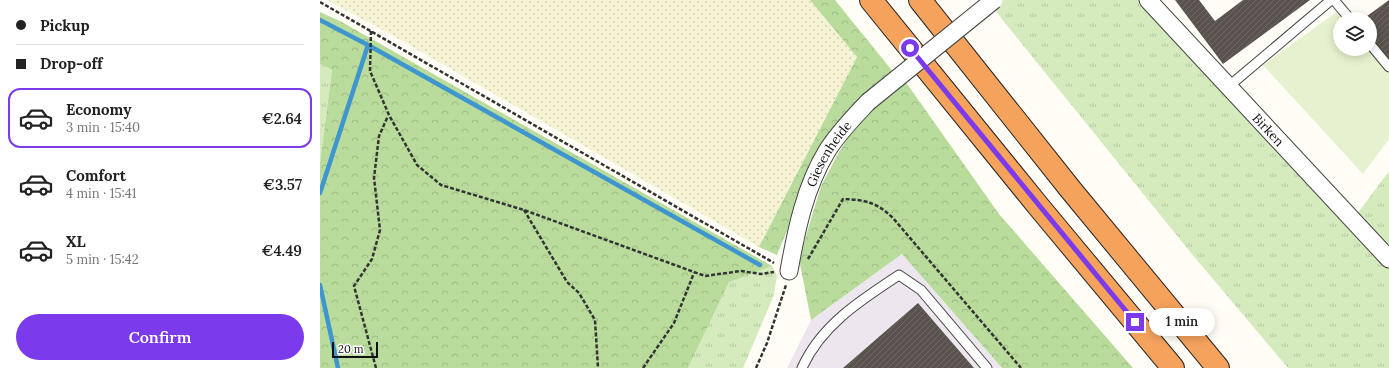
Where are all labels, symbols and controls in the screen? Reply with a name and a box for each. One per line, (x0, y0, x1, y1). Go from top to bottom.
map controls (1333, 12, 1377, 56)
button: layers (1333, 12, 1377, 56)
text: Pickup (40, 16, 89, 35)
route start (901, 39, 919, 57)
text: Drop-off (40, 54, 102, 73)
icon: car (18, 100, 54, 136)
text: Economy (66, 100, 131, 119)
text: €2.64 (262, 109, 302, 128)
street label: Birken (1249, 110, 1288, 150)
street label: Giesenheide (803, 117, 856, 189)
text: 3 min · 15:40 (66, 119, 140, 136)
icon: car (18, 166, 54, 202)
text: Comfort (66, 166, 126, 185)
text: €3.57 (263, 175, 302, 194)
text: 4 min · 15:41 (66, 185, 137, 202)
icon: car (18, 232, 54, 268)
text: XL (66, 232, 86, 251)
text: €4.49 (262, 241, 302, 260)
text: 5 min · 15:42 (66, 251, 139, 268)
callout: 1 min (1149, 308, 1215, 336)
route end (1126, 313, 1144, 331)
text: 1 min (1166, 313, 1198, 330)
button: Confirm (16, 314, 304, 360)
scale bar (332, 340, 378, 359)
text: 20 m (338, 342, 363, 356)

